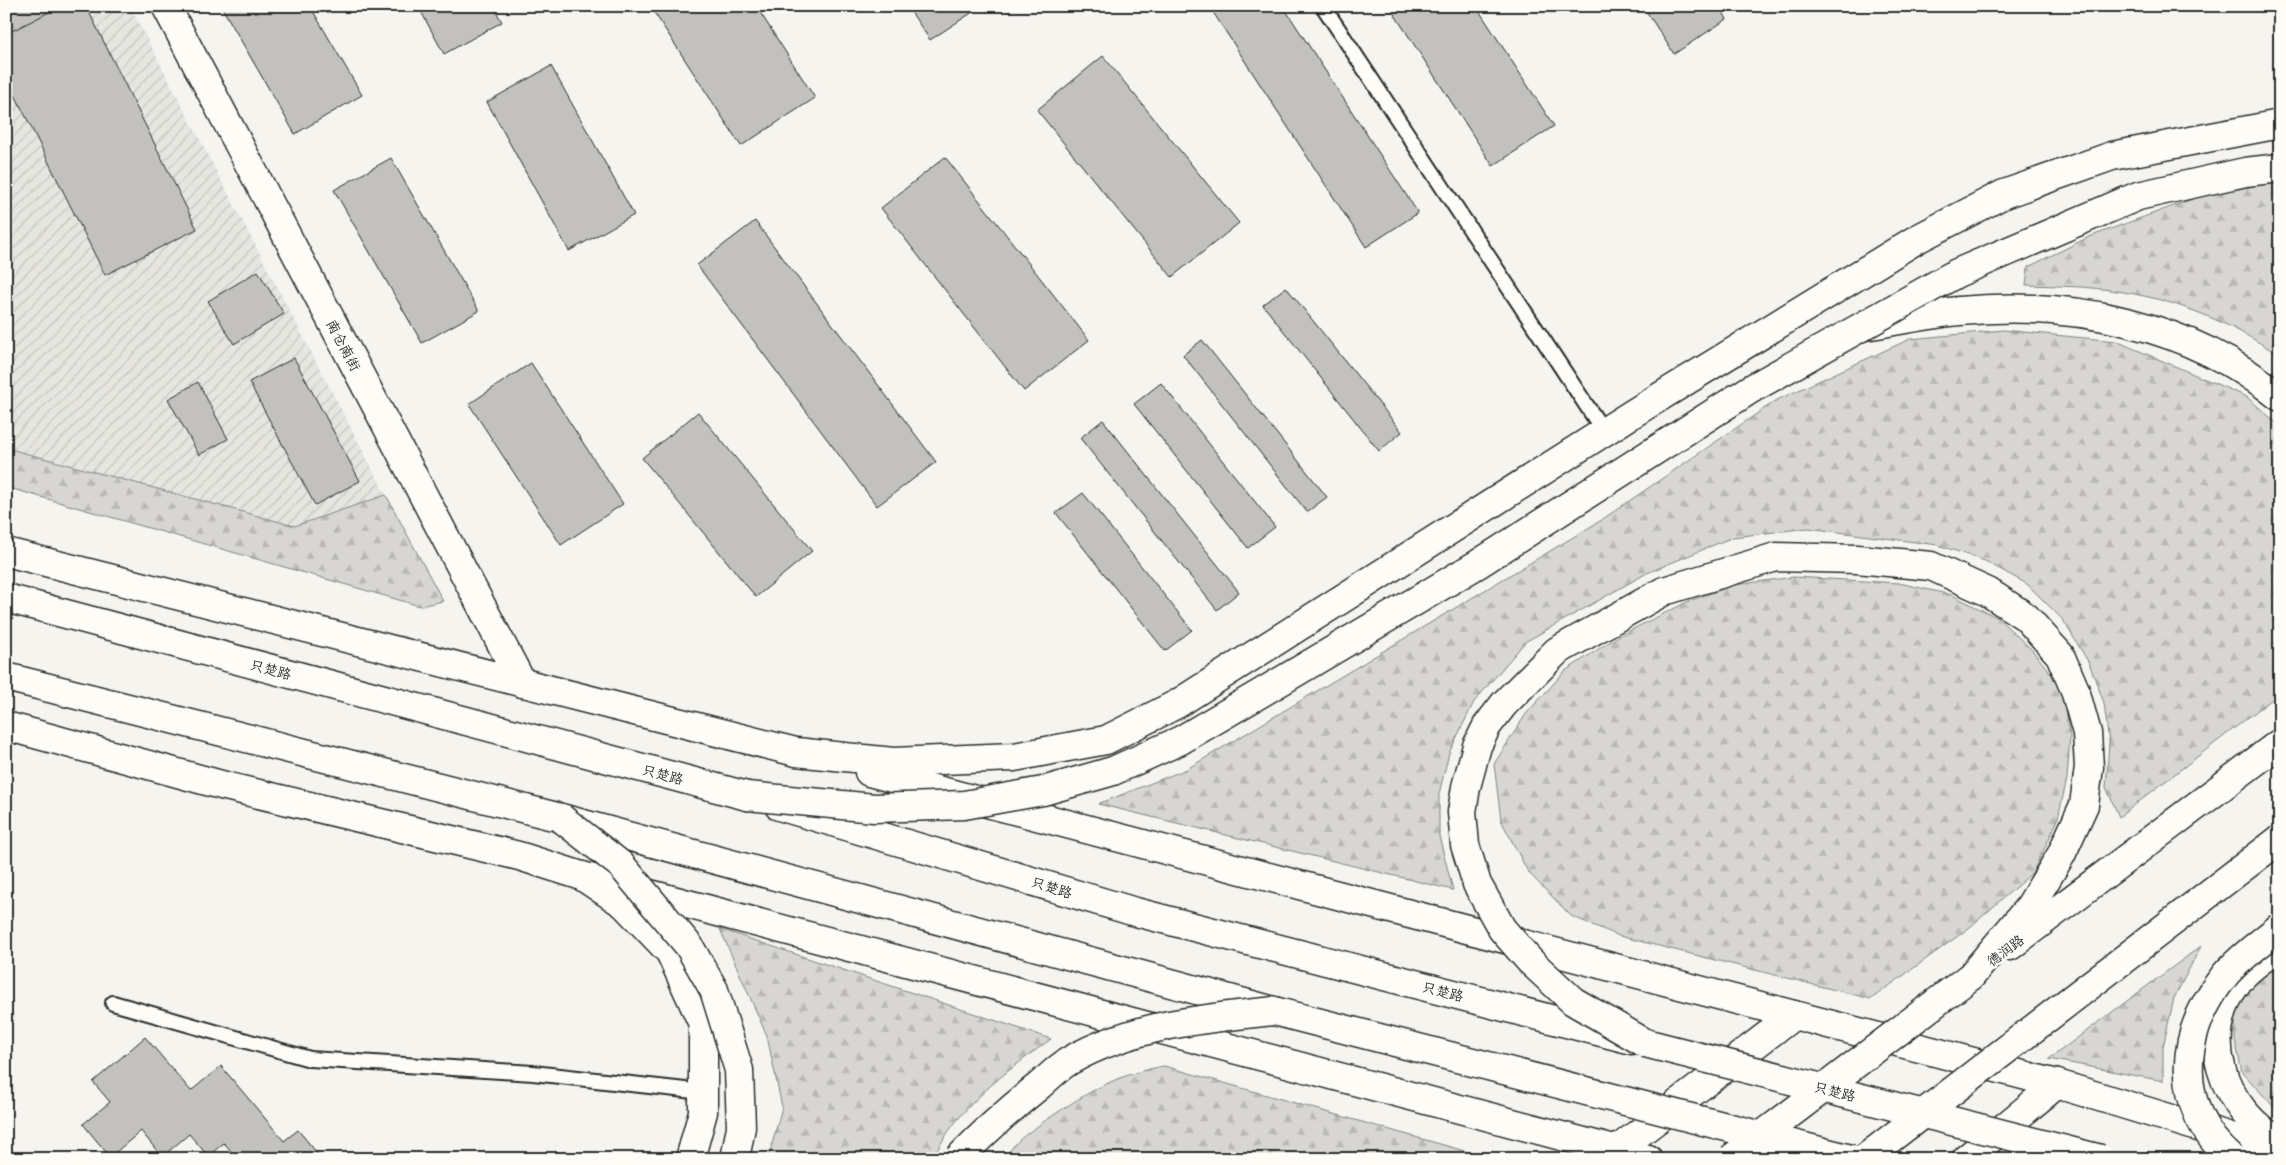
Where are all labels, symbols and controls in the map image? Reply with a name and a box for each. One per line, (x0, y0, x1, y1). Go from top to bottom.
street label: 南仓南街 (322, 315, 366, 375)
street label: 只楚路 (248, 653, 294, 685)
street label: 只楚路 (640, 758, 686, 790)
street label: 只楚路 (1029, 871, 1075, 903)
street label: 德润路 (1982, 929, 2028, 971)
street label: 只楚路 (1420, 976, 1466, 1006)
street label: 只楚路 (1812, 1076, 1858, 1106)

